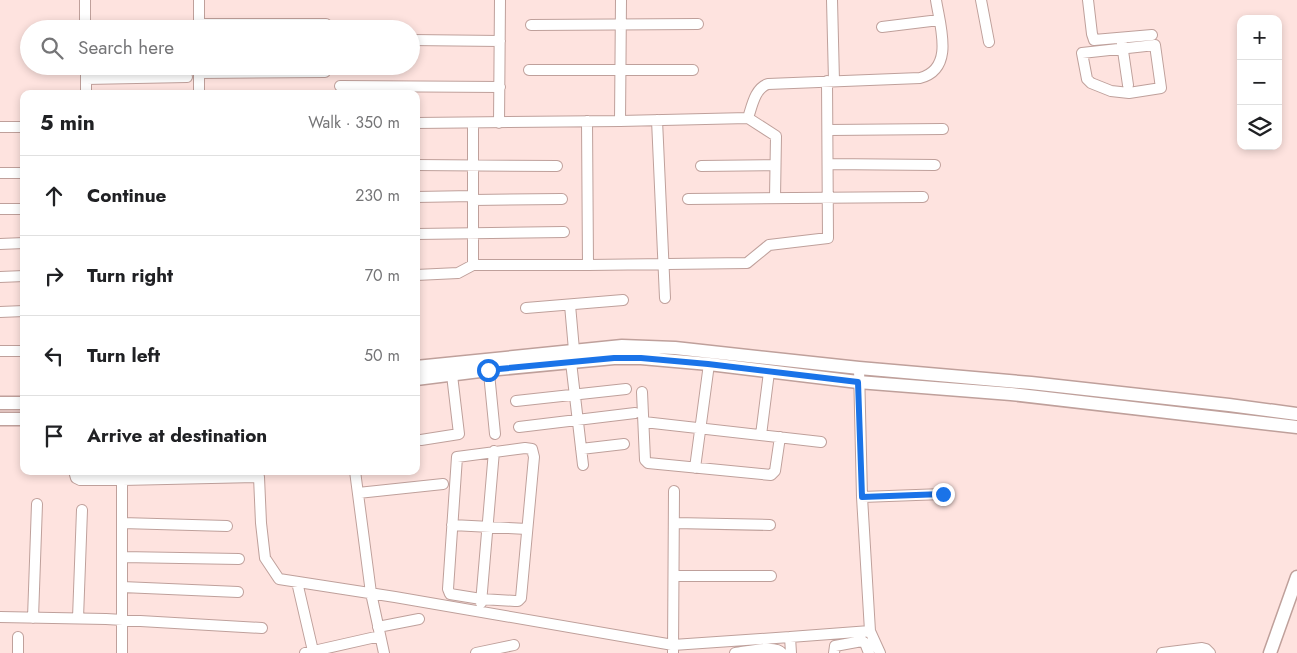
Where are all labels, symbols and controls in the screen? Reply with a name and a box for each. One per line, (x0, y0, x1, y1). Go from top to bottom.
map controls (1237, 15, 1282, 150)
button: + (1237, 15, 1282, 60)
search box (20, 20, 420, 75)
icon: search (38, 34, 66, 62)
text: Search here (78, 34, 174, 61)
button: − (1237, 60, 1282, 105)
button: layers (1237, 105, 1282, 150)
text: 5 min (40, 108, 95, 138)
text: Walk · 350 m (308, 111, 400, 134)
icon: ahead (40, 182, 68, 210)
text: Continue (87, 182, 166, 209)
text: 230 m (355, 184, 400, 207)
icon: right (40, 262, 68, 290)
text: Turn right (87, 262, 173, 289)
text: 70 m (365, 264, 400, 287)
icon: left (40, 342, 68, 370)
text: Turn left (87, 342, 160, 369)
text: 50 m (364, 344, 400, 367)
route start (477, 359, 500, 382)
icon: arrive (40, 422, 68, 450)
text: Arrive at destination (87, 422, 267, 449)
route end (932, 483, 955, 506)

